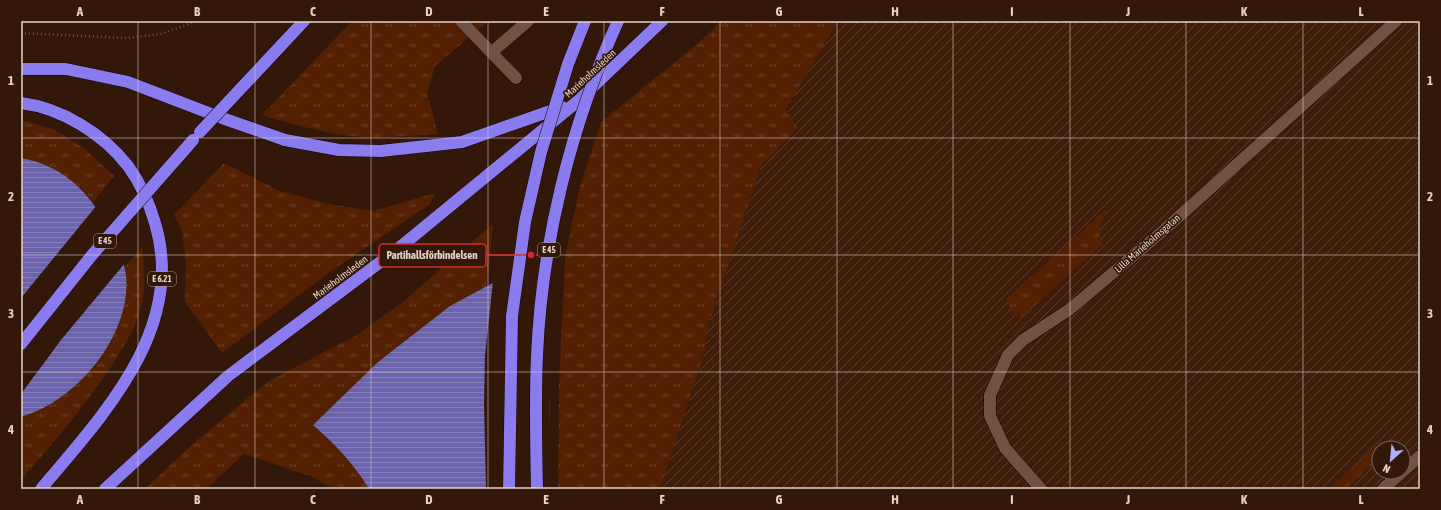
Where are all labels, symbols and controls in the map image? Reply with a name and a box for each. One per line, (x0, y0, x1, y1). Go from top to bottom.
text: A (76, 4, 84, 19)
text: B (194, 4, 201, 19)
text: C (310, 4, 316, 19)
text: D (425, 4, 433, 19)
text: E (543, 4, 549, 19)
text: F (659, 4, 665, 19)
text: G (776, 4, 783, 19)
text: H (891, 4, 899, 19)
text: I (1010, 4, 1014, 19)
text: J (1125, 4, 1130, 19)
text: K (1241, 4, 1248, 19)
text: L (1358, 4, 1364, 19)
street label: Marieholmsleden (563, 47, 618, 100)
text: 1 (8, 73, 14, 88)
text: 1 (1427, 73, 1433, 88)
text: 2 (8, 189, 14, 204)
text: 2 (1427, 189, 1433, 204)
street label: Lilla Marieholmsgatan (1113, 212, 1182, 275)
road number: E 45 (94, 234, 116, 248)
road number: E 45 (538, 243, 560, 257)
callout: Partihallsförbindelsen (379, 244, 486, 267)
text: Partihallsförbindelsen (386, 249, 478, 261)
street label: Marieholmsleden (311, 253, 370, 301)
road number: E 6.21 (148, 272, 176, 286)
text: 3 (8, 306, 14, 321)
text: 3 (1427, 306, 1433, 321)
text: 4 (7, 422, 14, 437)
text: 4 (1426, 422, 1433, 437)
north arrow (1371, 440, 1411, 480)
text: N (1381, 462, 1392, 476)
text: A (76, 492, 84, 507)
text: B (194, 492, 201, 507)
text: C (310, 492, 316, 507)
text: D (425, 492, 433, 507)
text: E (543, 492, 549, 507)
text: F (659, 492, 665, 507)
text: G (776, 492, 783, 507)
text: H (891, 492, 899, 507)
text: I (1010, 492, 1014, 507)
text: J (1125, 492, 1130, 507)
text: K (1241, 492, 1248, 507)
text: L (1358, 492, 1364, 507)

